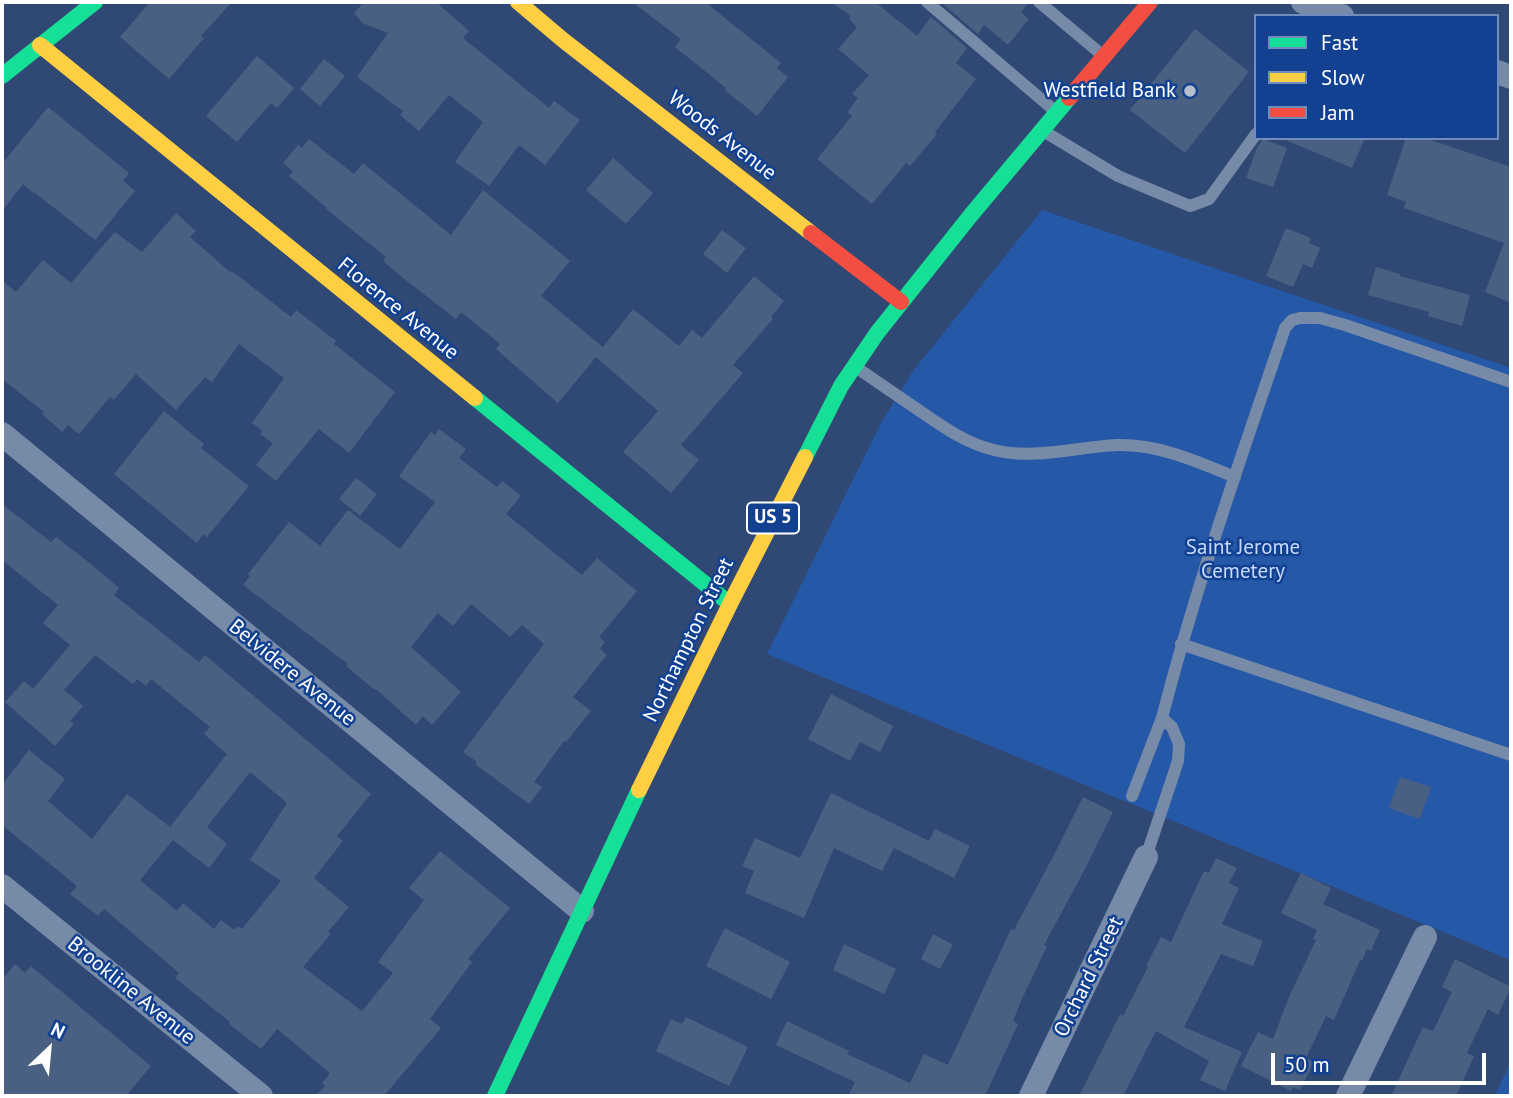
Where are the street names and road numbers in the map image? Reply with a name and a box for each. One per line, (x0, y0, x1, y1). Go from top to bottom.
street label: Woods Avenue (663, 86, 781, 186)
street label: Florence Avenue (332, 253, 464, 365)
road number: US 5 (747, 503, 799, 534)
street label: Northampton Street (638, 554, 740, 726)
street label: Belvidere Avenue (224, 614, 360, 732)
street label: Orchard Street (1049, 913, 1129, 1041)
street label: Brookline Avenue (62, 932, 200, 1050)

